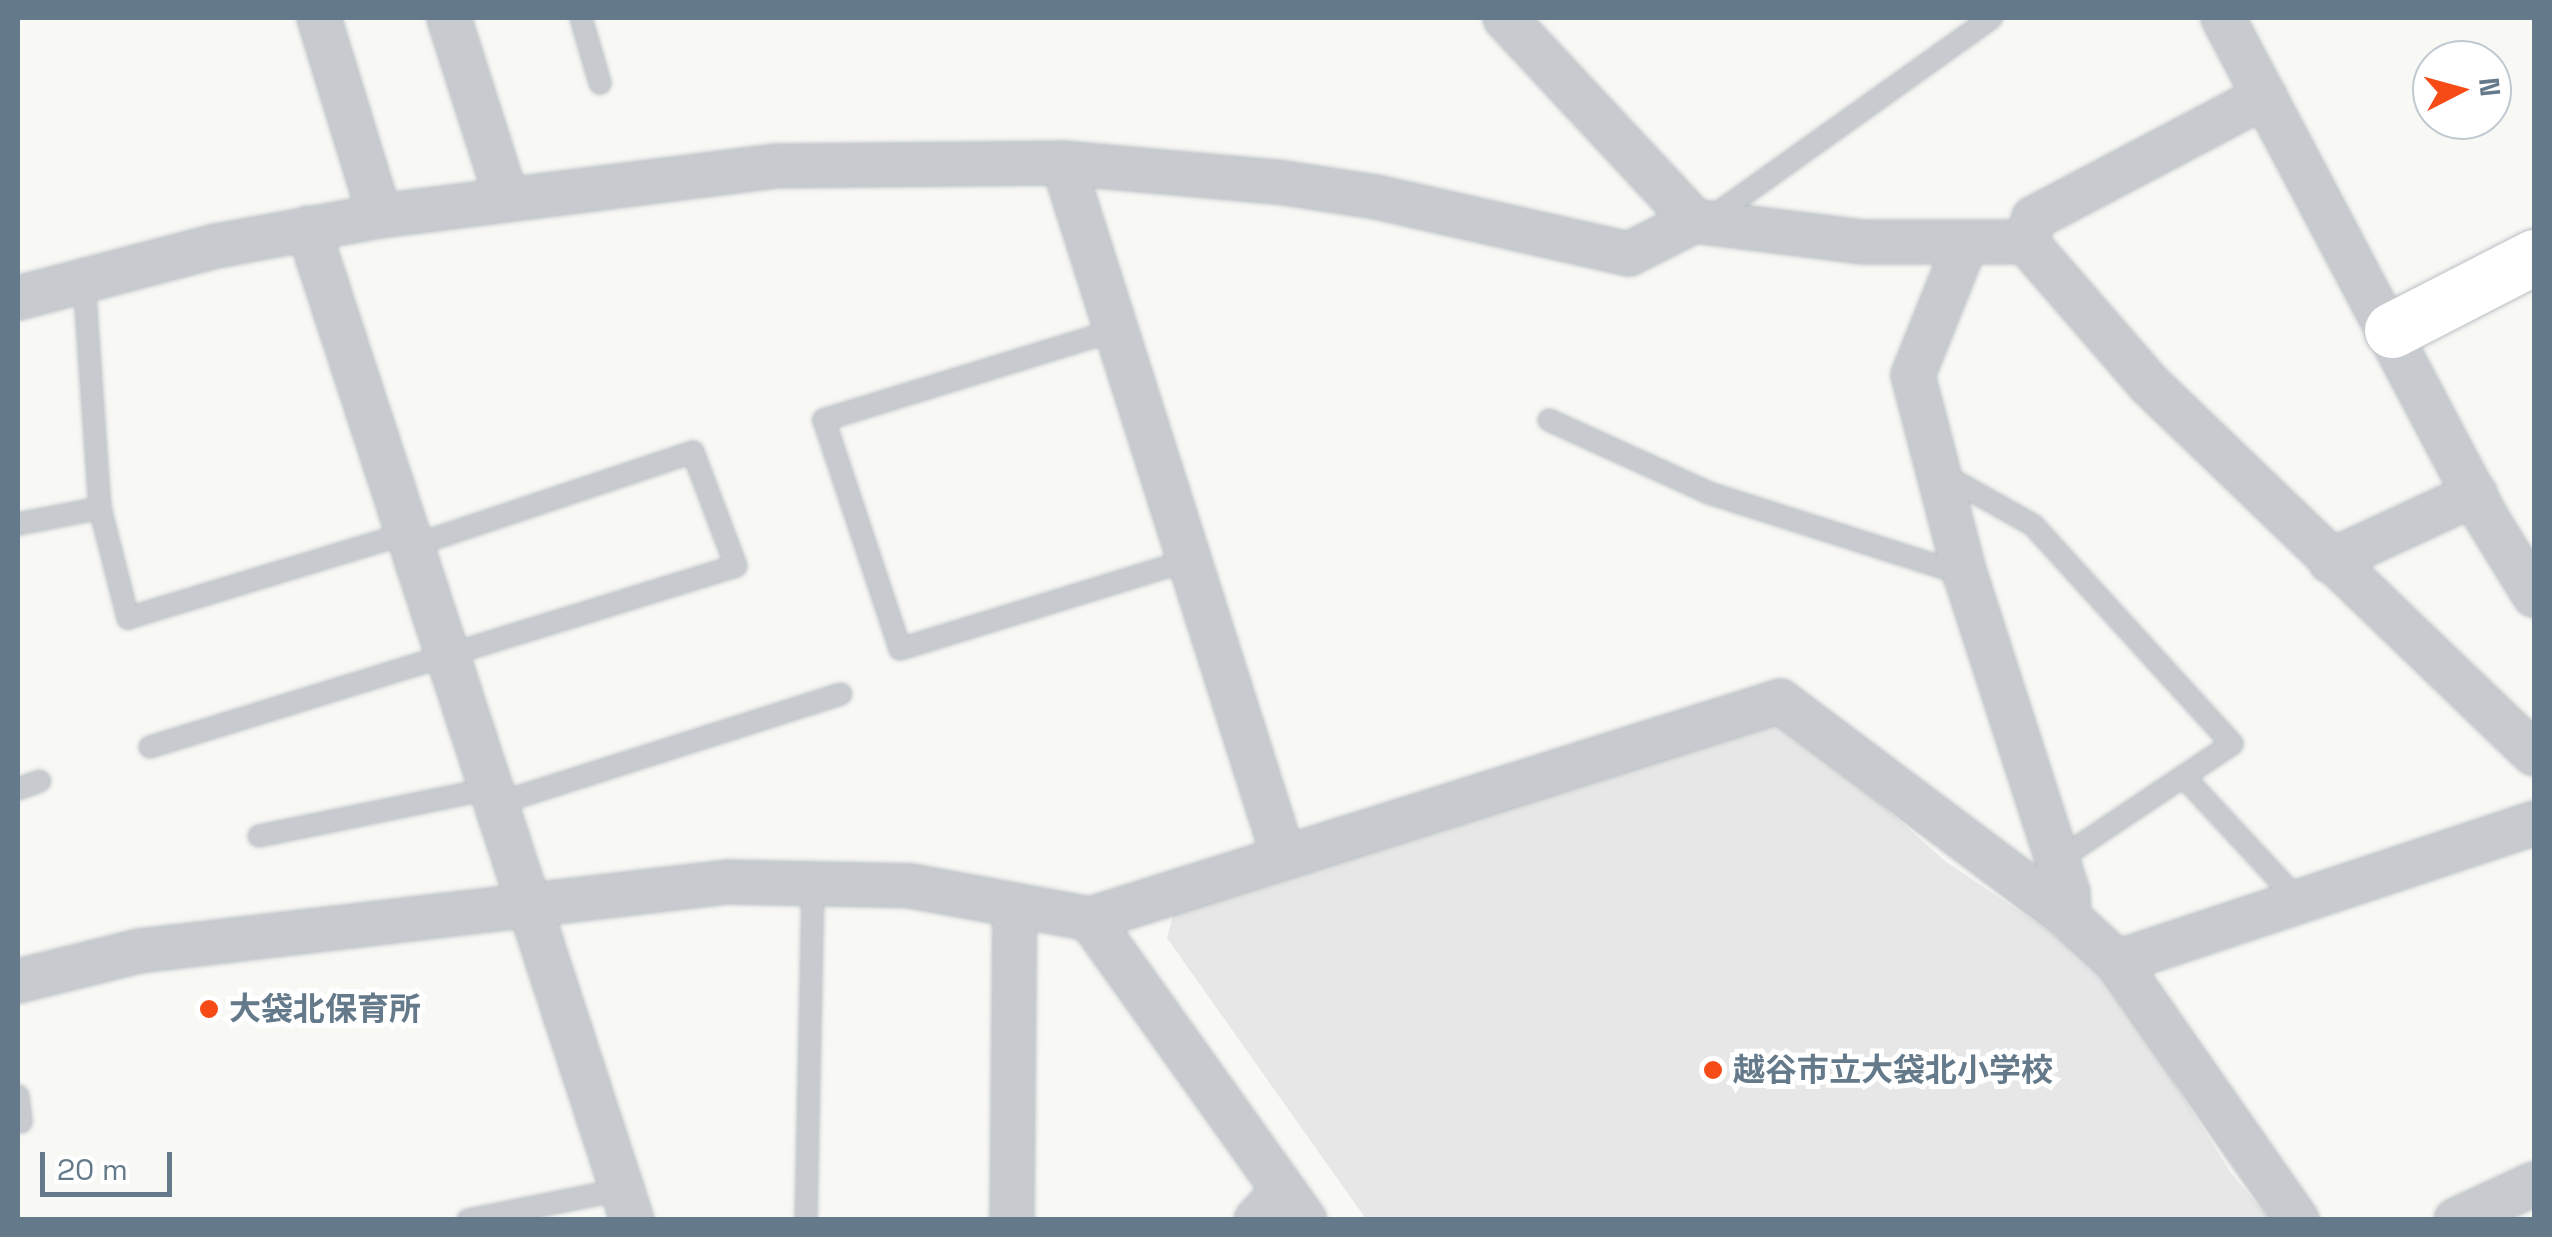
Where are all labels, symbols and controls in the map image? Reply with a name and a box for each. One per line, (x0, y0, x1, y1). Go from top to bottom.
north arrow (2412, 40, 2512, 140)
text: N (2471, 76, 2509, 98)
place label: 大袋北保育所 (229, 990, 421, 1028)
marker: 大袋北保育所 (198, 998, 220, 1020)
place label: 越谷市立大袋北小学校 (1733, 1051, 2053, 1089)
marker: 越谷市立大袋北小学校 (1702, 1059, 1724, 1081)
scale bar (45, 1132, 178, 1194)
text: 20 m (57, 1150, 128, 1189)

